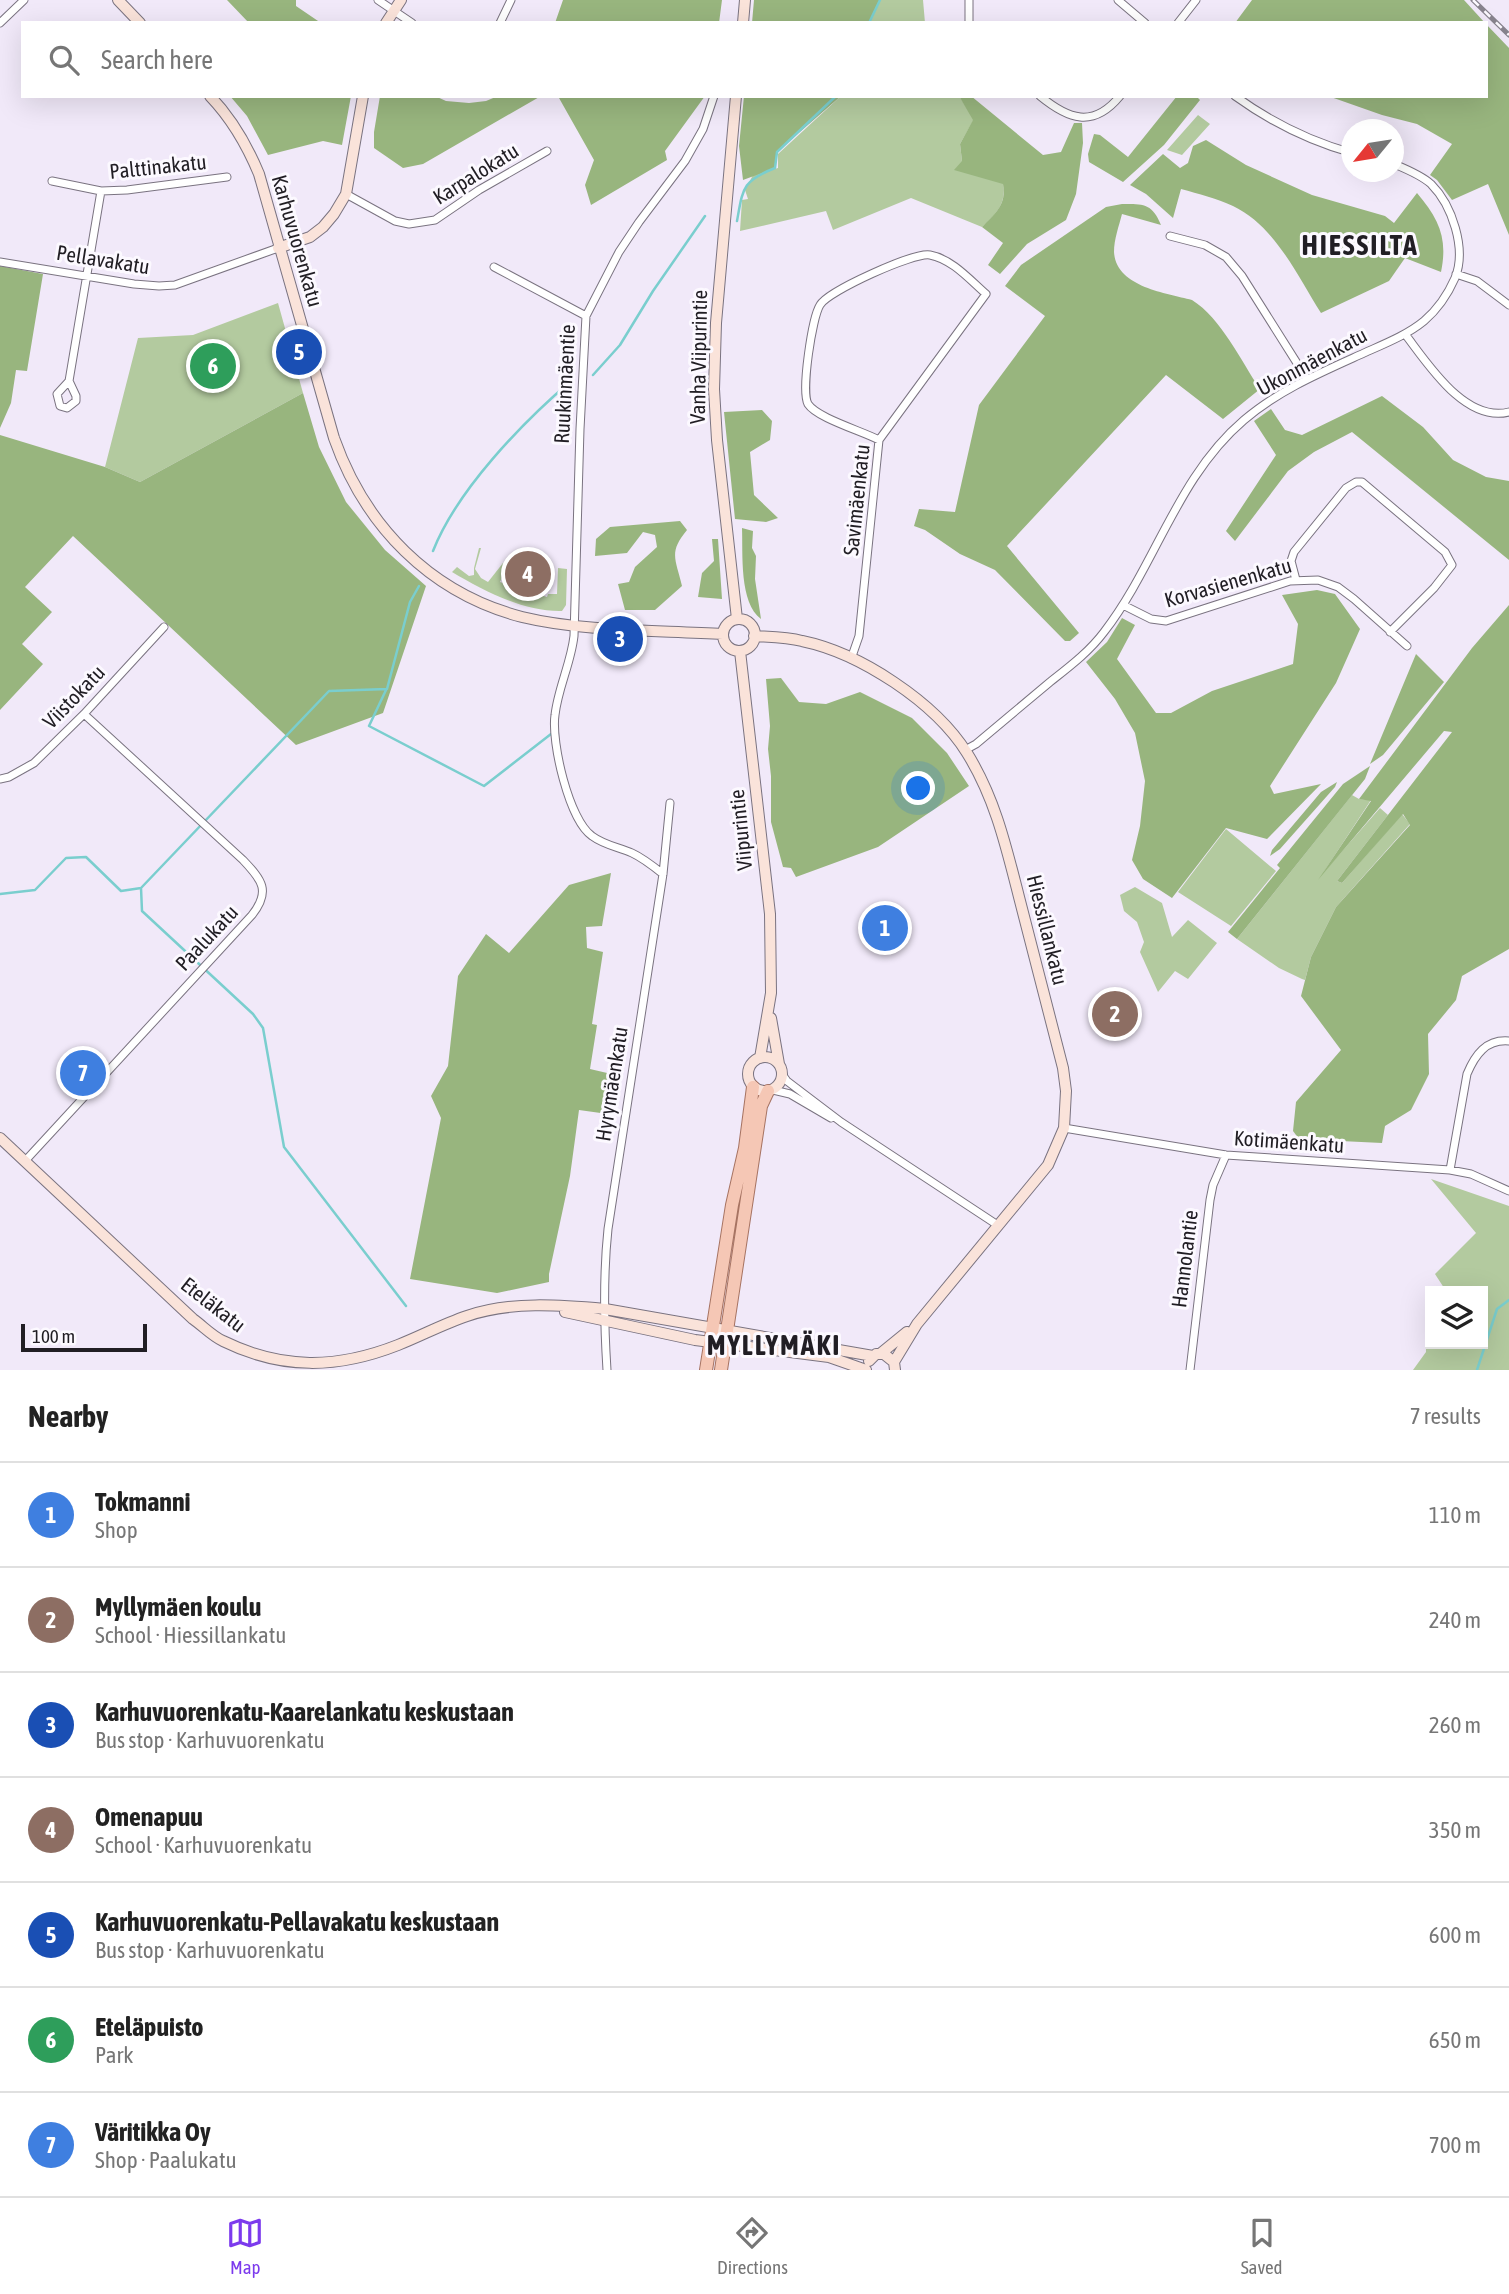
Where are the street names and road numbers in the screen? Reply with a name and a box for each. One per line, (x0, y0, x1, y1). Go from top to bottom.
street label: Karpalokatu (428, 138, 523, 209)
street label: Palttinakatu (108, 149, 208, 183)
street label: Karhuvuorenkatu (268, 172, 328, 309)
street label: Pellavakatu (55, 240, 151, 278)
street label: Vanha Viipurintie (685, 290, 711, 424)
street label: Ukonmäenkatu (1252, 322, 1371, 400)
street label: Ruukinmäentie (549, 324, 579, 444)
street label: Savimäenkatu (838, 443, 874, 557)
street label: Korvasienenkatu (1161, 552, 1294, 612)
street label: Viistokatu (37, 660, 109, 733)
street label: Viipurintie (724, 788, 756, 872)
street label: Hiessillankatu (1023, 872, 1073, 987)
street label: Paalukatu (170, 900, 242, 975)
street label: Hyrymäenkatu (590, 1025, 632, 1143)
street label: Kotimäenkatu (1233, 1125, 1345, 1157)
street label: Hannolantie (1166, 1209, 1202, 1309)
street label: Eteläkatu (177, 1272, 250, 1337)

